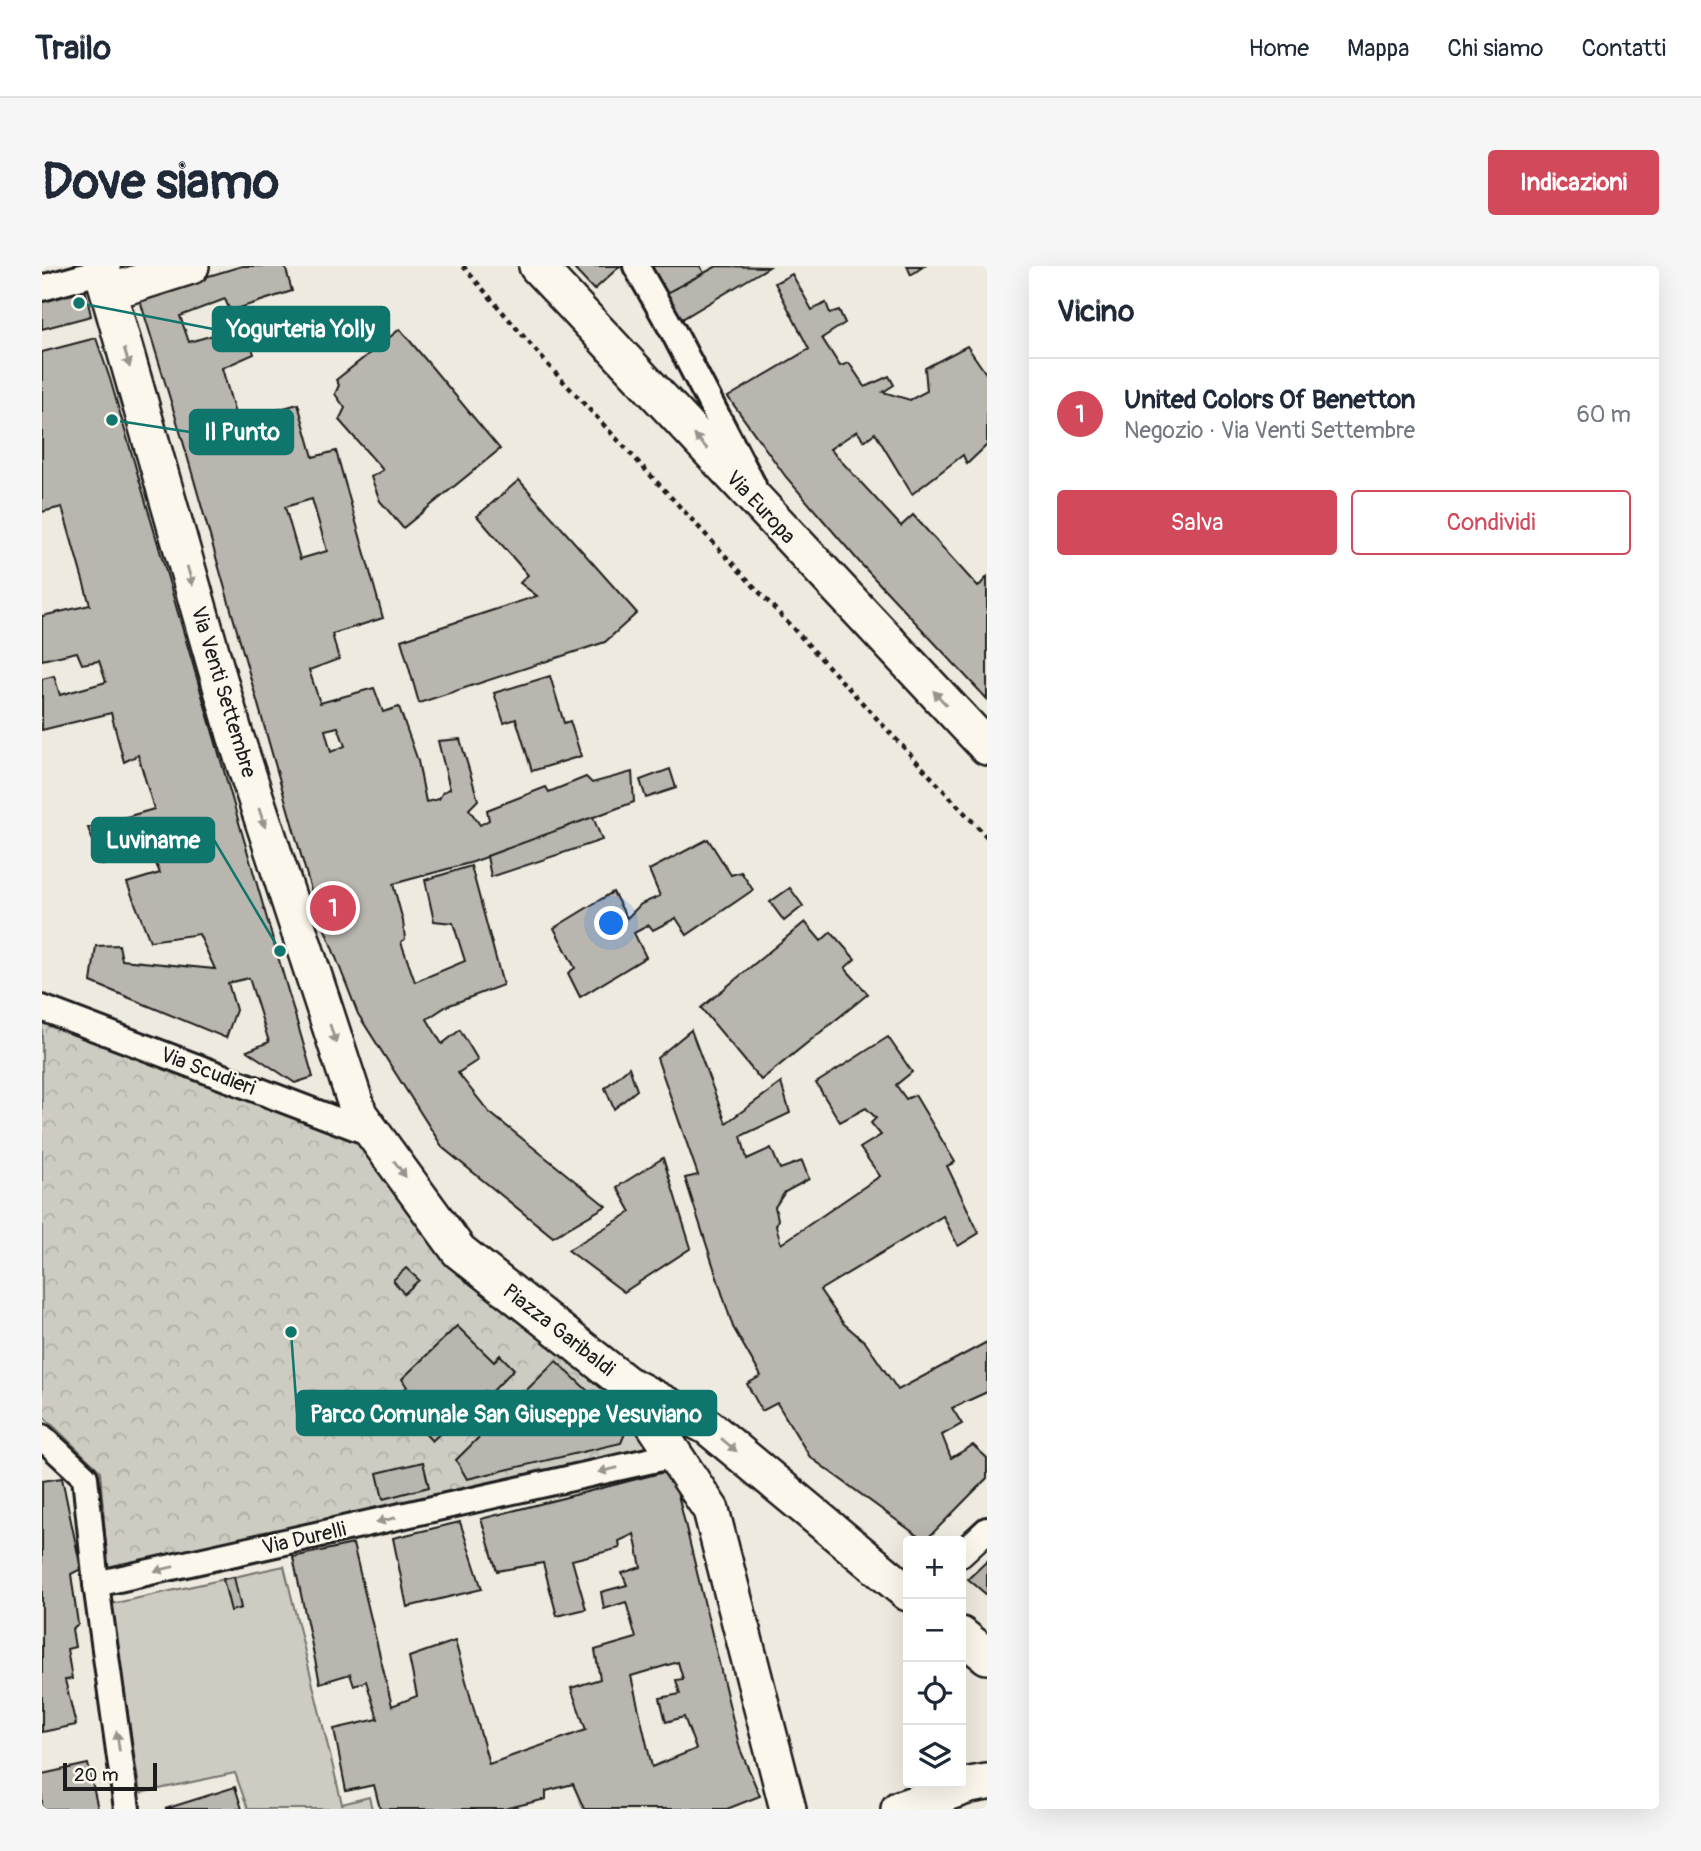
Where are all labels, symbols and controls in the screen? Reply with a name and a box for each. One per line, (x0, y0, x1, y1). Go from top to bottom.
text: Trailo (35, 28, 111, 69)
text: Home (1249, 34, 1309, 63)
text: Mappa (1347, 34, 1409, 63)
text: Chi siamo (1447, 34, 1543, 63)
text: Contatti (1581, 34, 1666, 63)
button: Indicazioni (1488, 150, 1659, 215)
text: Dove siamo (42, 152, 279, 213)
text: Vicino (1057, 293, 1134, 330)
callout: Yogurteria Yolly (213, 307, 389, 351)
text: Yogurteria Yolly (226, 315, 375, 344)
one-way arrow (123, 347, 133, 368)
text: United Colors Of Benetton (1124, 384, 1416, 416)
text: 1 (1076, 400, 1085, 429)
text: 60 m (1576, 400, 1631, 429)
callout: Il Punto (190, 410, 293, 454)
text: Negozio · Via Venti Settembre (1124, 416, 1415, 445)
text: Il Punto (204, 418, 280, 447)
one-way arrow (693, 433, 709, 451)
street label: Via Europa (720, 465, 801, 550)
button: Salva (1057, 490, 1337, 555)
button: Condividi (1351, 490, 1631, 555)
one-way arrow (185, 566, 196, 588)
street label: Via Venti Settembre (185, 603, 263, 782)
one-way arrow (933, 690, 949, 707)
one-way arrow (257, 807, 268, 828)
callout: Luviname (92, 818, 214, 862)
text: Luviname (106, 826, 201, 855)
pin: 1 (310, 882, 356, 934)
your location (594, 906, 628, 940)
one-way arrow (328, 1024, 339, 1045)
street label: Via Scudieri (156, 1041, 259, 1102)
one-way arrow (393, 1160, 407, 1178)
street label: Piazza Garibaldi (497, 1278, 621, 1383)
callout: Parco Comunale San Giuseppe Vesuviano (297, 1391, 716, 1435)
text: Parco Comunale San Giuseppe Vesuviano (310, 1400, 703, 1429)
one-way arrow (719, 1437, 737, 1452)
one-way arrow (597, 1465, 619, 1476)
one-way arrow (375, 1514, 397, 1525)
street label: Via Durelli (260, 1516, 349, 1561)
map controls (903, 1536, 966, 1788)
button: + (903, 1536, 966, 1599)
one-way arrow (153, 1564, 175, 1575)
button: − (903, 1599, 966, 1662)
button: locate (903, 1662, 966, 1725)
button: layers (903, 1725, 966, 1788)
one-way arrow (112, 1730, 123, 1752)
scale bar (63, 1760, 158, 1792)
text: 20 m (74, 1763, 119, 1787)

